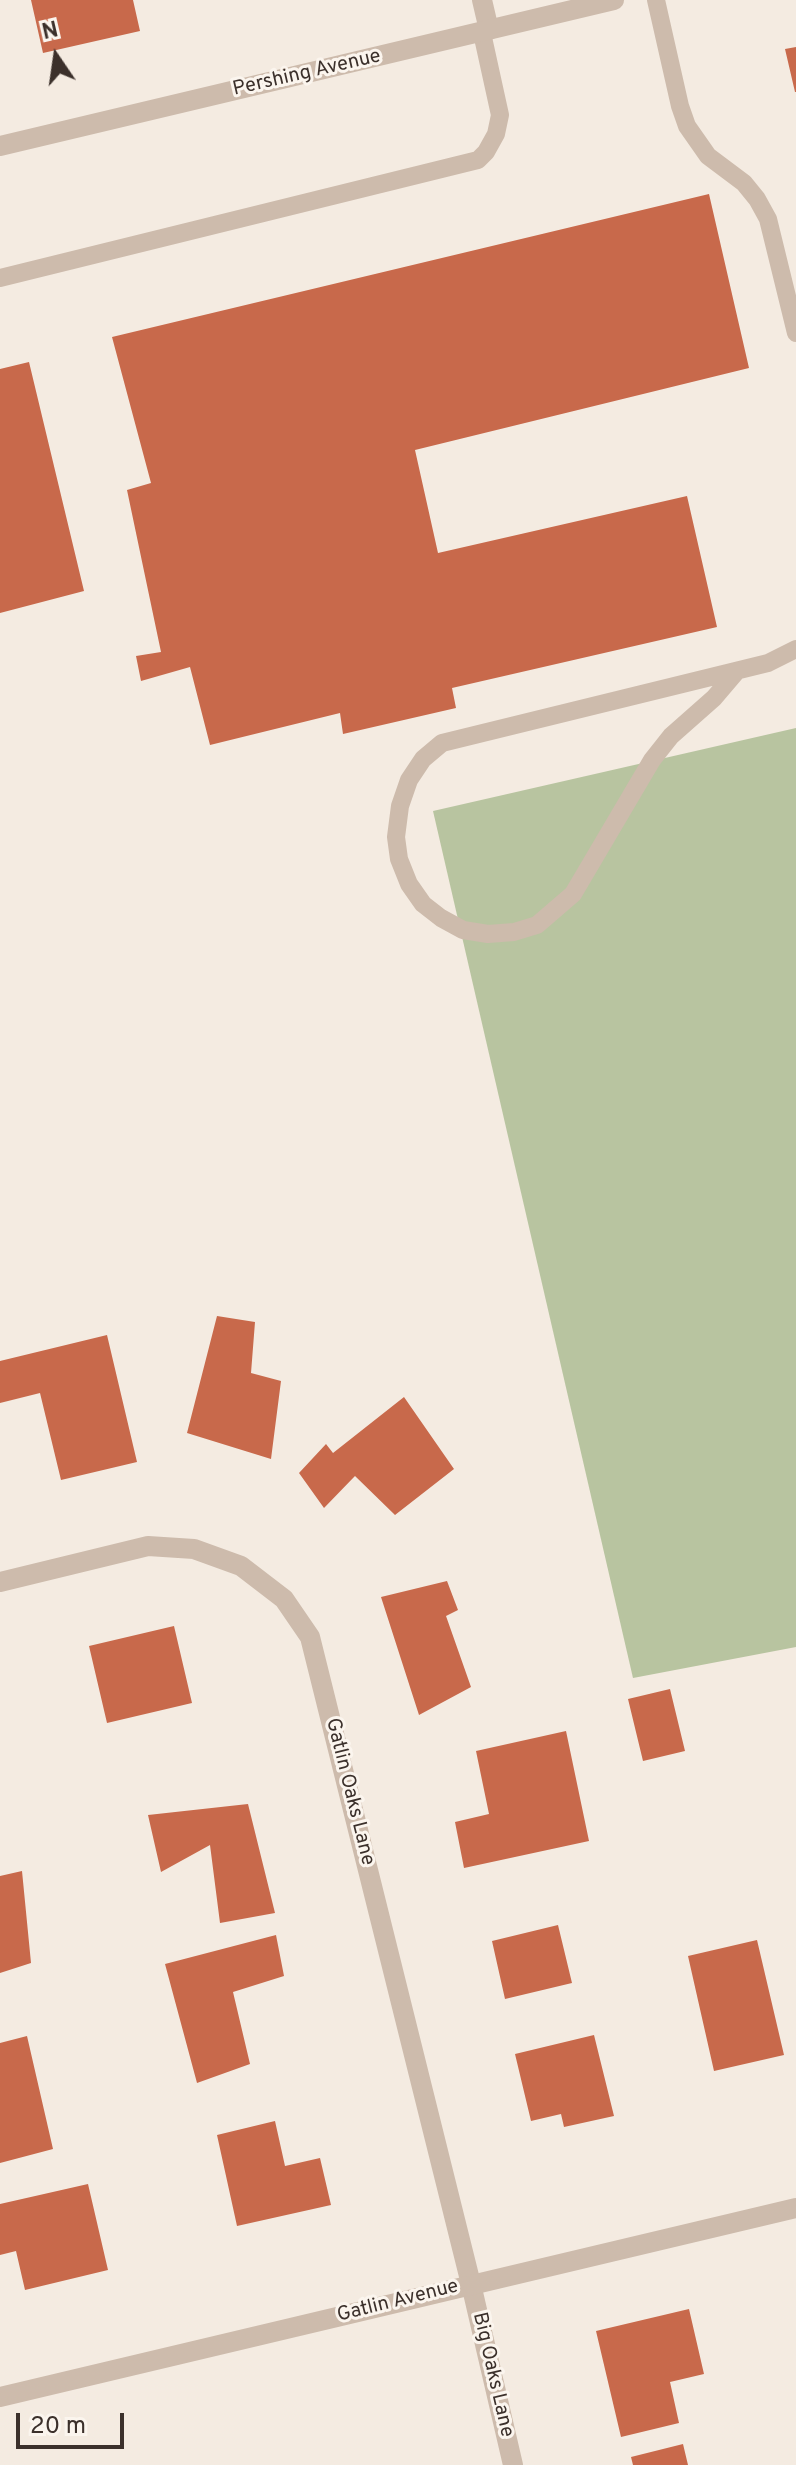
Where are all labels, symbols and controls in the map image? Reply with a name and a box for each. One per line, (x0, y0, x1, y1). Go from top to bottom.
north arrow (16, 16, 96, 96)
text: N (40, 17, 61, 47)
street label: Pershing Avenue (231, 45, 383, 103)
street label: Gatlin Oaks Lane (319, 1716, 379, 1868)
street label: Gatlin Avenue (335, 2275, 461, 2329)
street label: Big Oaks Lane (466, 2310, 518, 2440)
scale bar (20, 2397, 128, 2447)
text: 20 m (30, 2412, 86, 2442)

